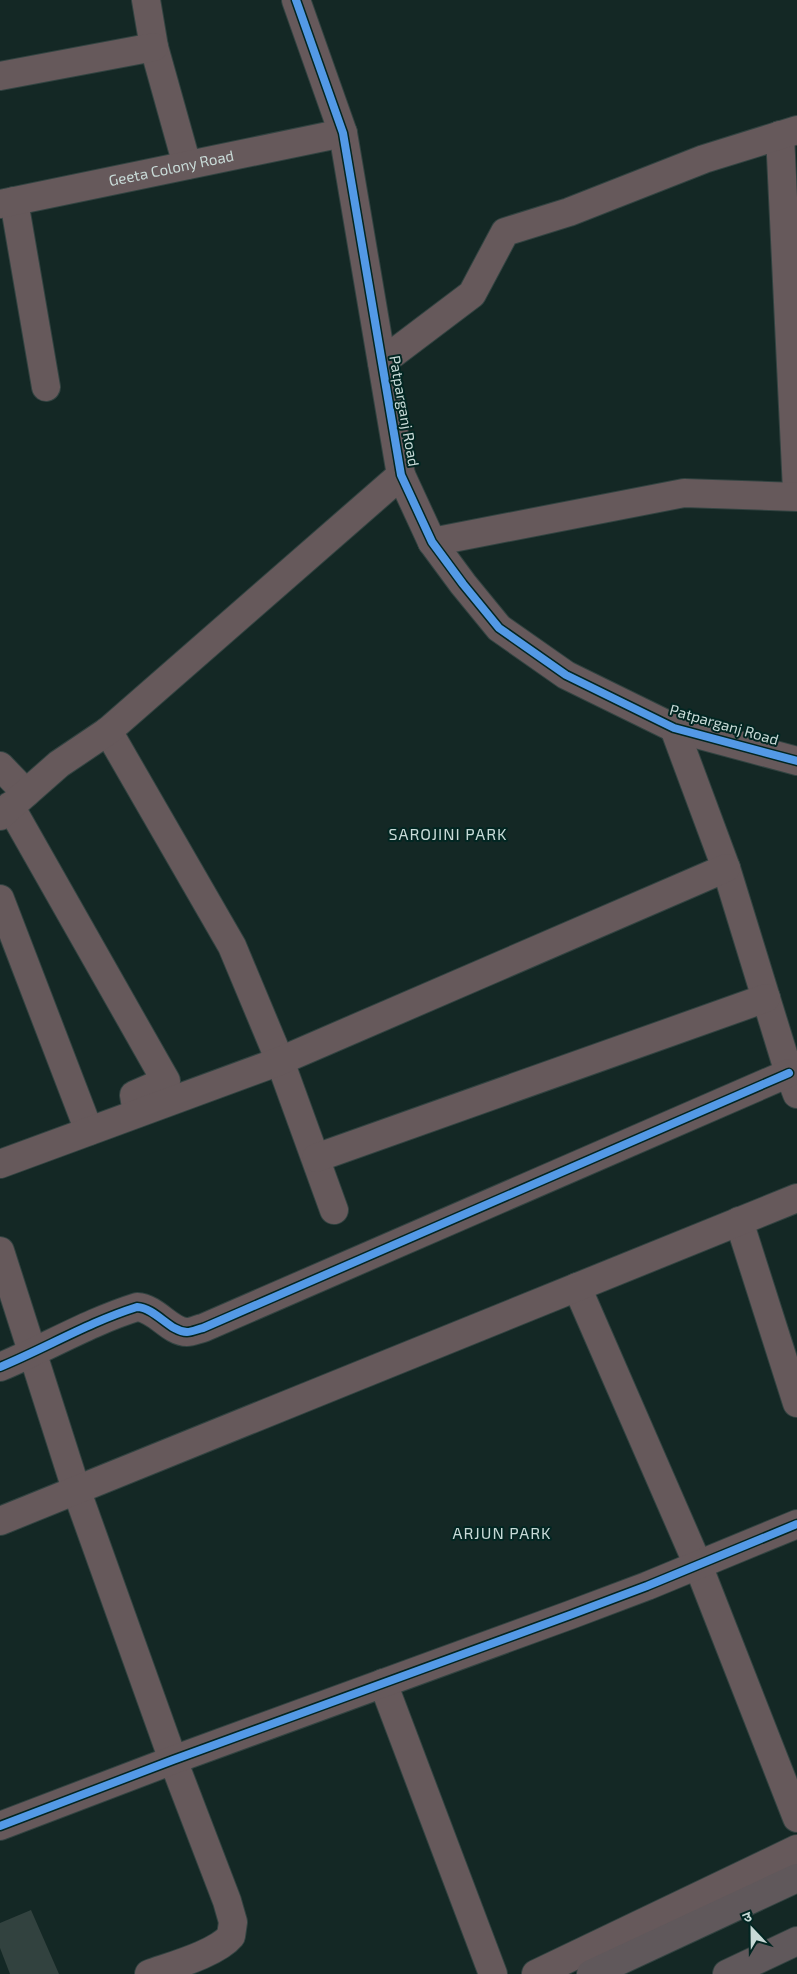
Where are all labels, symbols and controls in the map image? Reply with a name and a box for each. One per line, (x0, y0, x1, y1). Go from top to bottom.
street label: Geeta Colony Road (107, 146, 235, 189)
street label: Patparganj Road (385, 354, 424, 468)
street label: Patparganj Road (667, 700, 781, 749)
district label: SAROJINI PARK (388, 824, 508, 843)
district label: ARJUN PARK (453, 1523, 551, 1542)
north arrow (727, 1904, 777, 1954)
text: उ (740, 1907, 755, 1926)

